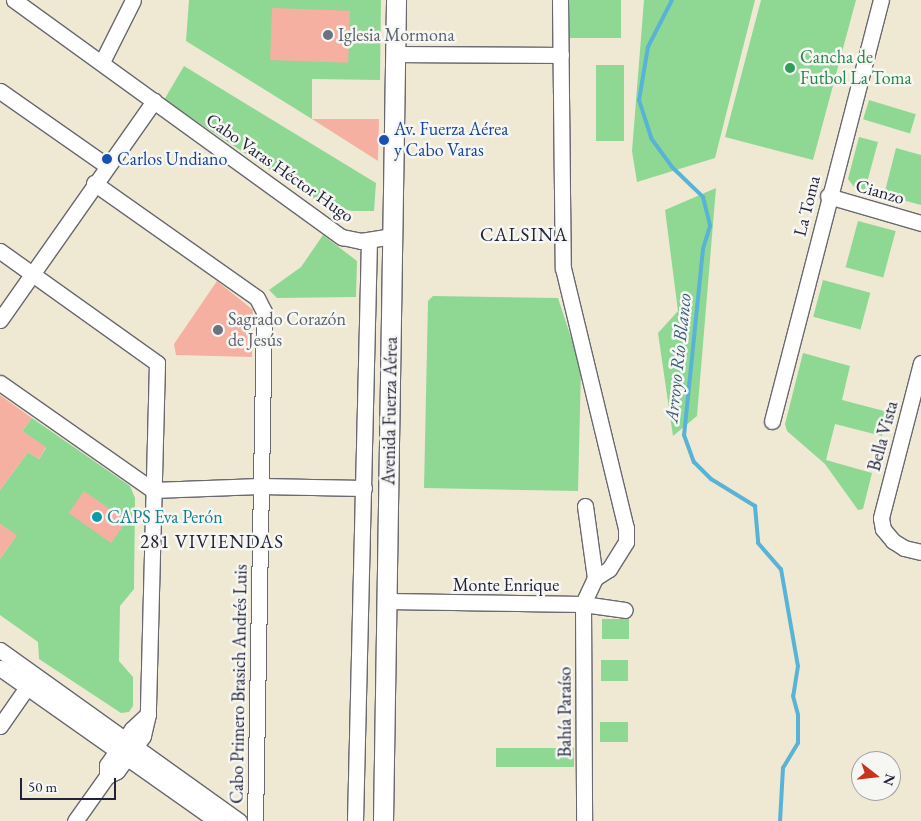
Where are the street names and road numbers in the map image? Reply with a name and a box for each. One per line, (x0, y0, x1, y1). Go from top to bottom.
street label: Cabo Varas Héctor Hugo (202, 109, 358, 227)
street label: La Toma (789, 174, 825, 238)
street label: Cianzo (853, 175, 907, 209)
street label: Avenida Fuerza Aérea (378, 337, 402, 485)
street label: Bella Vista (863, 399, 903, 473)
street label: Cabo Primero Brasich Andrés Luis (226, 564, 252, 804)
street label: Monte Enrique (453, 574, 559, 596)
street label: Bahía Paraíso (554, 667, 576, 757)

